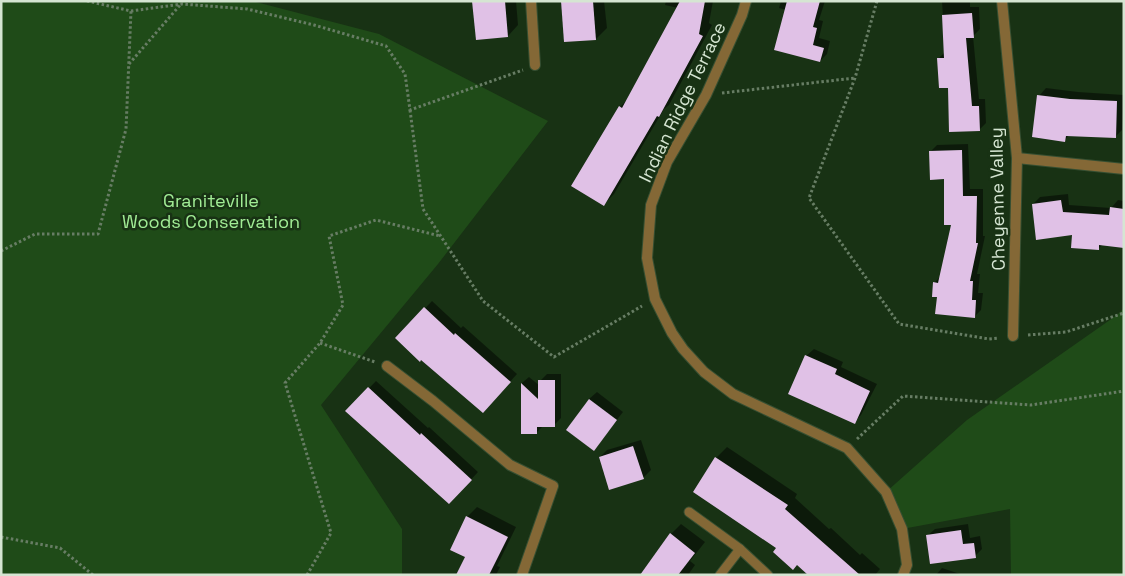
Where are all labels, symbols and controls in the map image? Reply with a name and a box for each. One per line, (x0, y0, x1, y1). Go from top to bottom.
street label: Indian Ridge Terrace (633, 18, 731, 186)
street label: Cheyenne Valley (984, 127, 1010, 271)
park label: Graniteville Woods Conservation (122, 189, 300, 233)

